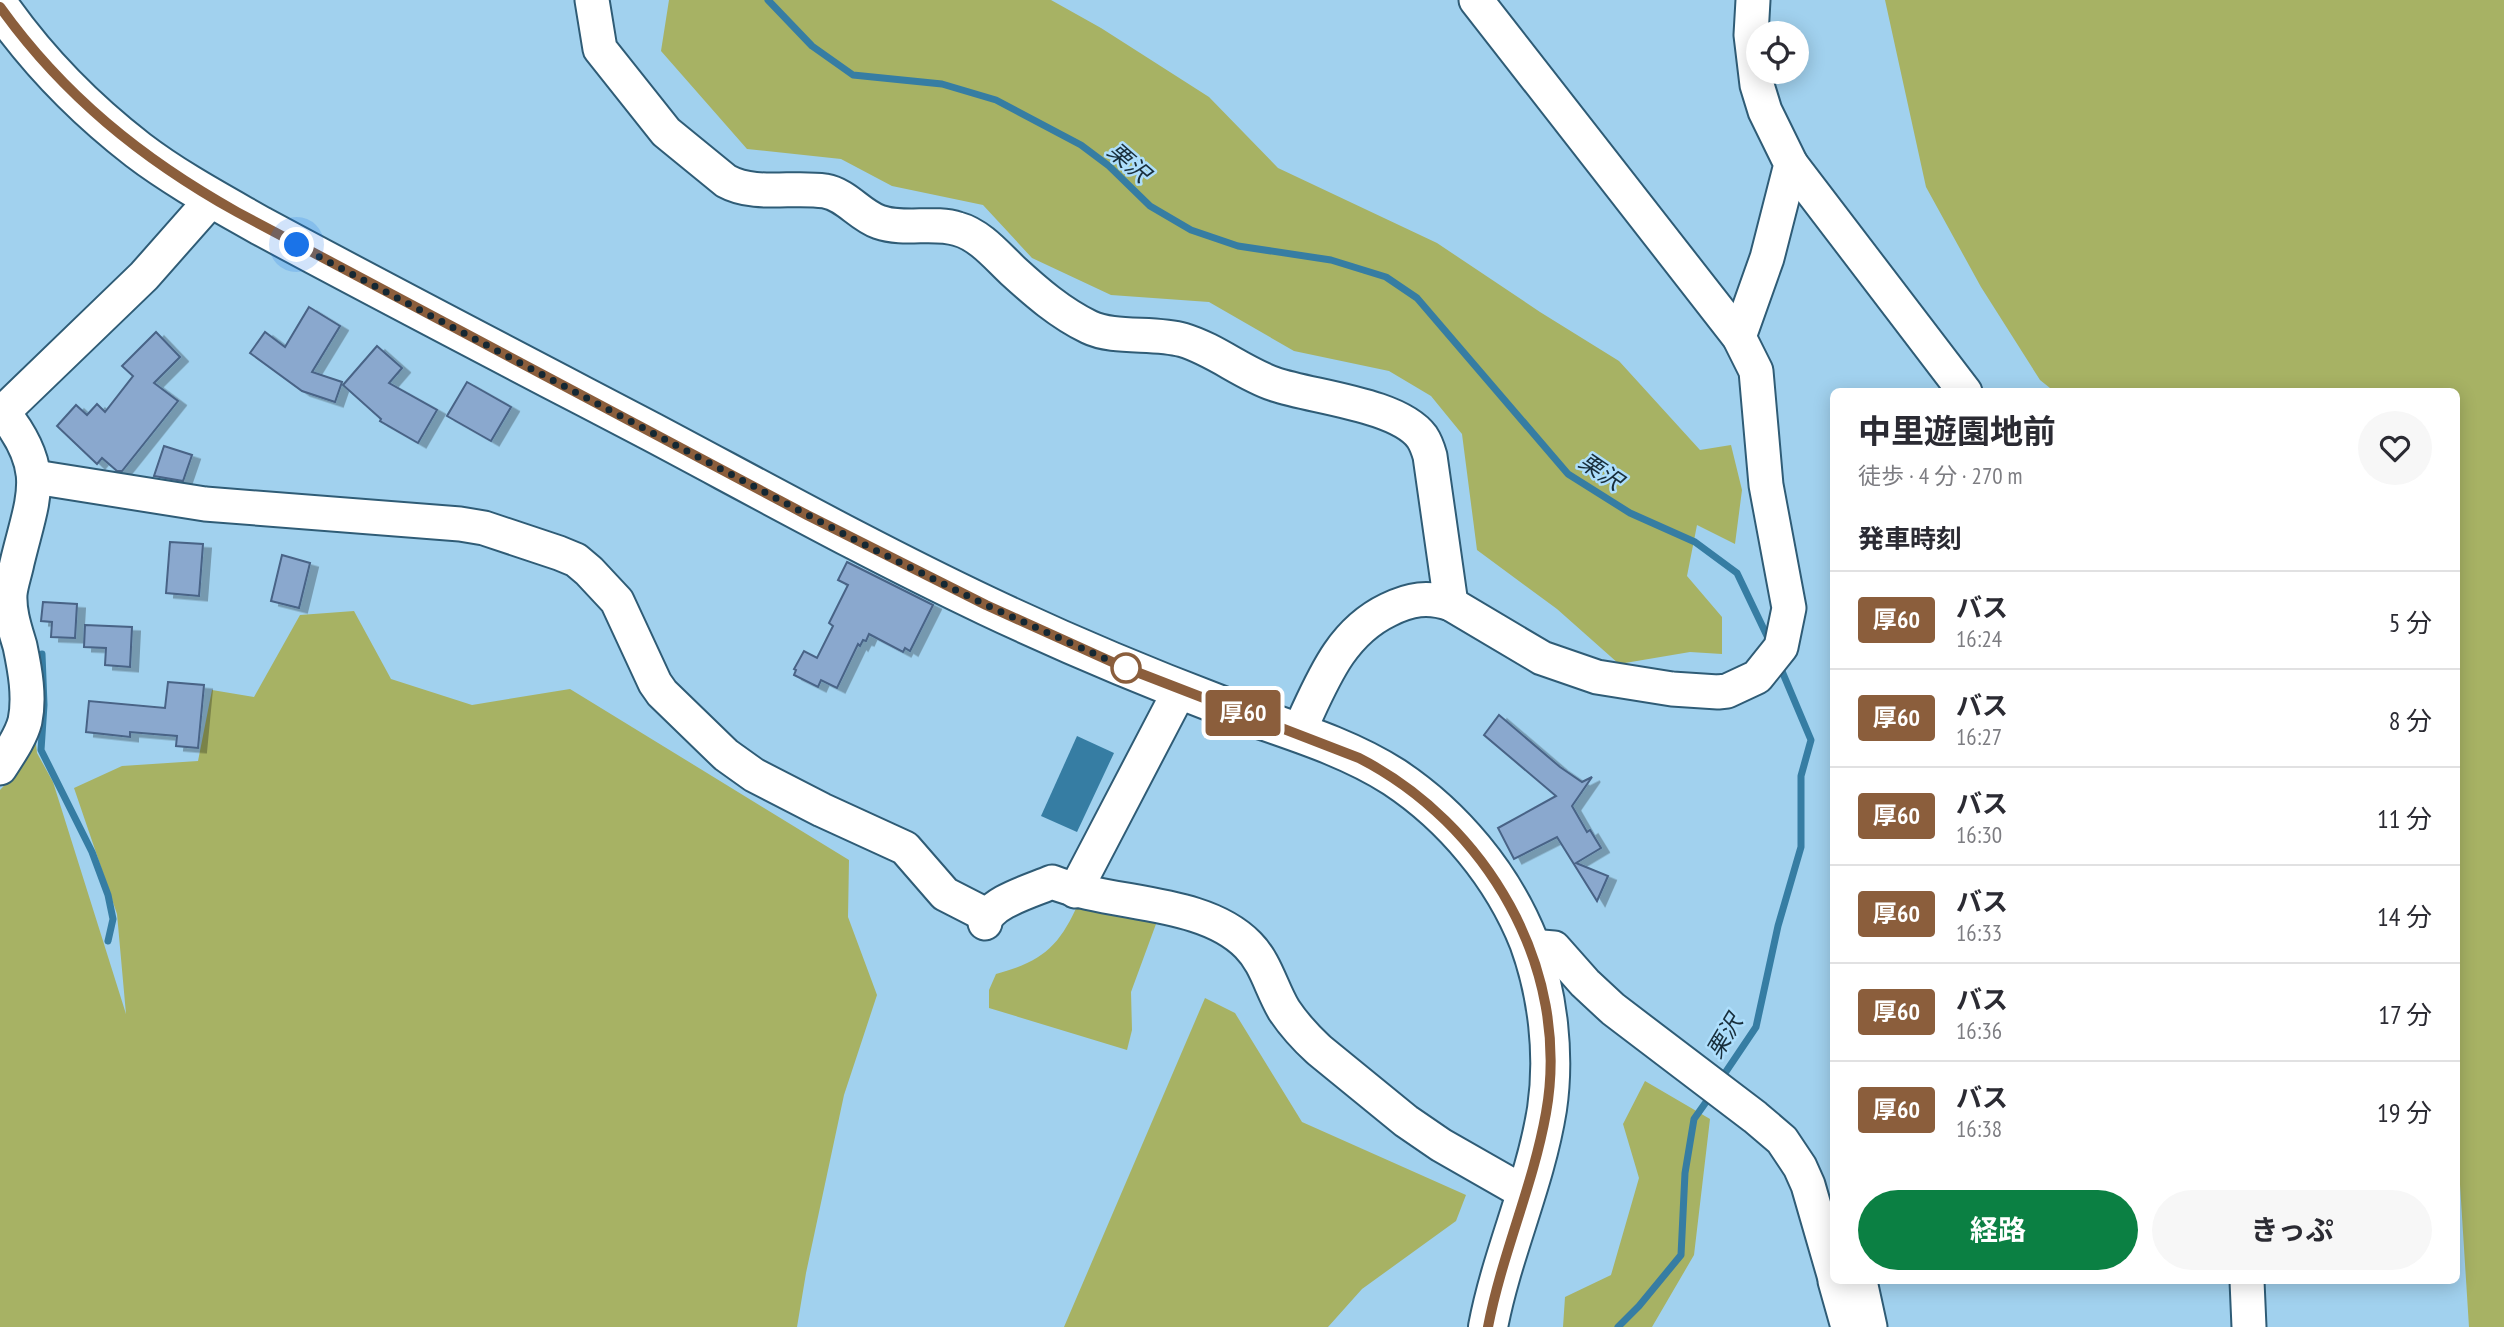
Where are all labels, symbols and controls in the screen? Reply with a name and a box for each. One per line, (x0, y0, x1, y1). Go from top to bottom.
map controls (1746, 21, 1809, 84)
button: locate (1746, 21, 1809, 84)
water label: 栗沢 (1102, 136, 1158, 190)
your location (279, 227, 314, 262)
text: 中里遊園地前 (1858, 409, 2056, 452)
button: heart (2358, 411, 2432, 485)
water label: 栗沢 (1574, 446, 1631, 498)
text: 徒歩 · 4 分 · 270 m (1858, 461, 2022, 490)
text: 発車時刻 (1858, 522, 1962, 555)
text: バス (1956, 591, 2008, 624)
text: 厚60 (1873, 604, 1920, 635)
text: 5 分 (2389, 606, 2432, 639)
text: 16:24 (1956, 624, 2002, 653)
unlabelled marker (1111, 653, 1141, 683)
text: バス (1956, 689, 2008, 722)
line badge: 厚60 (1203, 690, 1283, 736)
text: 厚60 (1220, 697, 1266, 728)
text: 厚60 (1873, 702, 1920, 733)
text: 8 分 (2389, 704, 2432, 737)
text: 16:27 (1956, 722, 2002, 751)
text: バス (1956, 787, 2008, 820)
text: 厚60 (1873, 800, 1920, 831)
text: 11 分 (2377, 802, 2432, 835)
text: 16:30 (1956, 820, 2002, 849)
text: バス (1956, 885, 2008, 918)
text: 厚60 (1873, 898, 1920, 929)
text: 14 分 (2377, 900, 2432, 933)
text: 16:33 (1956, 918, 2002, 947)
text: バス (1956, 983, 2008, 1016)
text: 厚60 (1873, 996, 1920, 1027)
text: 17 分 (2378, 998, 2432, 1031)
water label: 栗沢 (1700, 1006, 1750, 1063)
text: 16:36 (1956, 1016, 2002, 1045)
text: バス (1956, 1081, 2008, 1114)
text: 厚60 (1873, 1094, 1920, 1125)
text: 19 分 (2377, 1096, 2432, 1129)
text: 16:38 (1956, 1114, 2002, 1143)
button: 経路 (1858, 1190, 2138, 1270)
button: きっぷ (2152, 1190, 2432, 1270)

